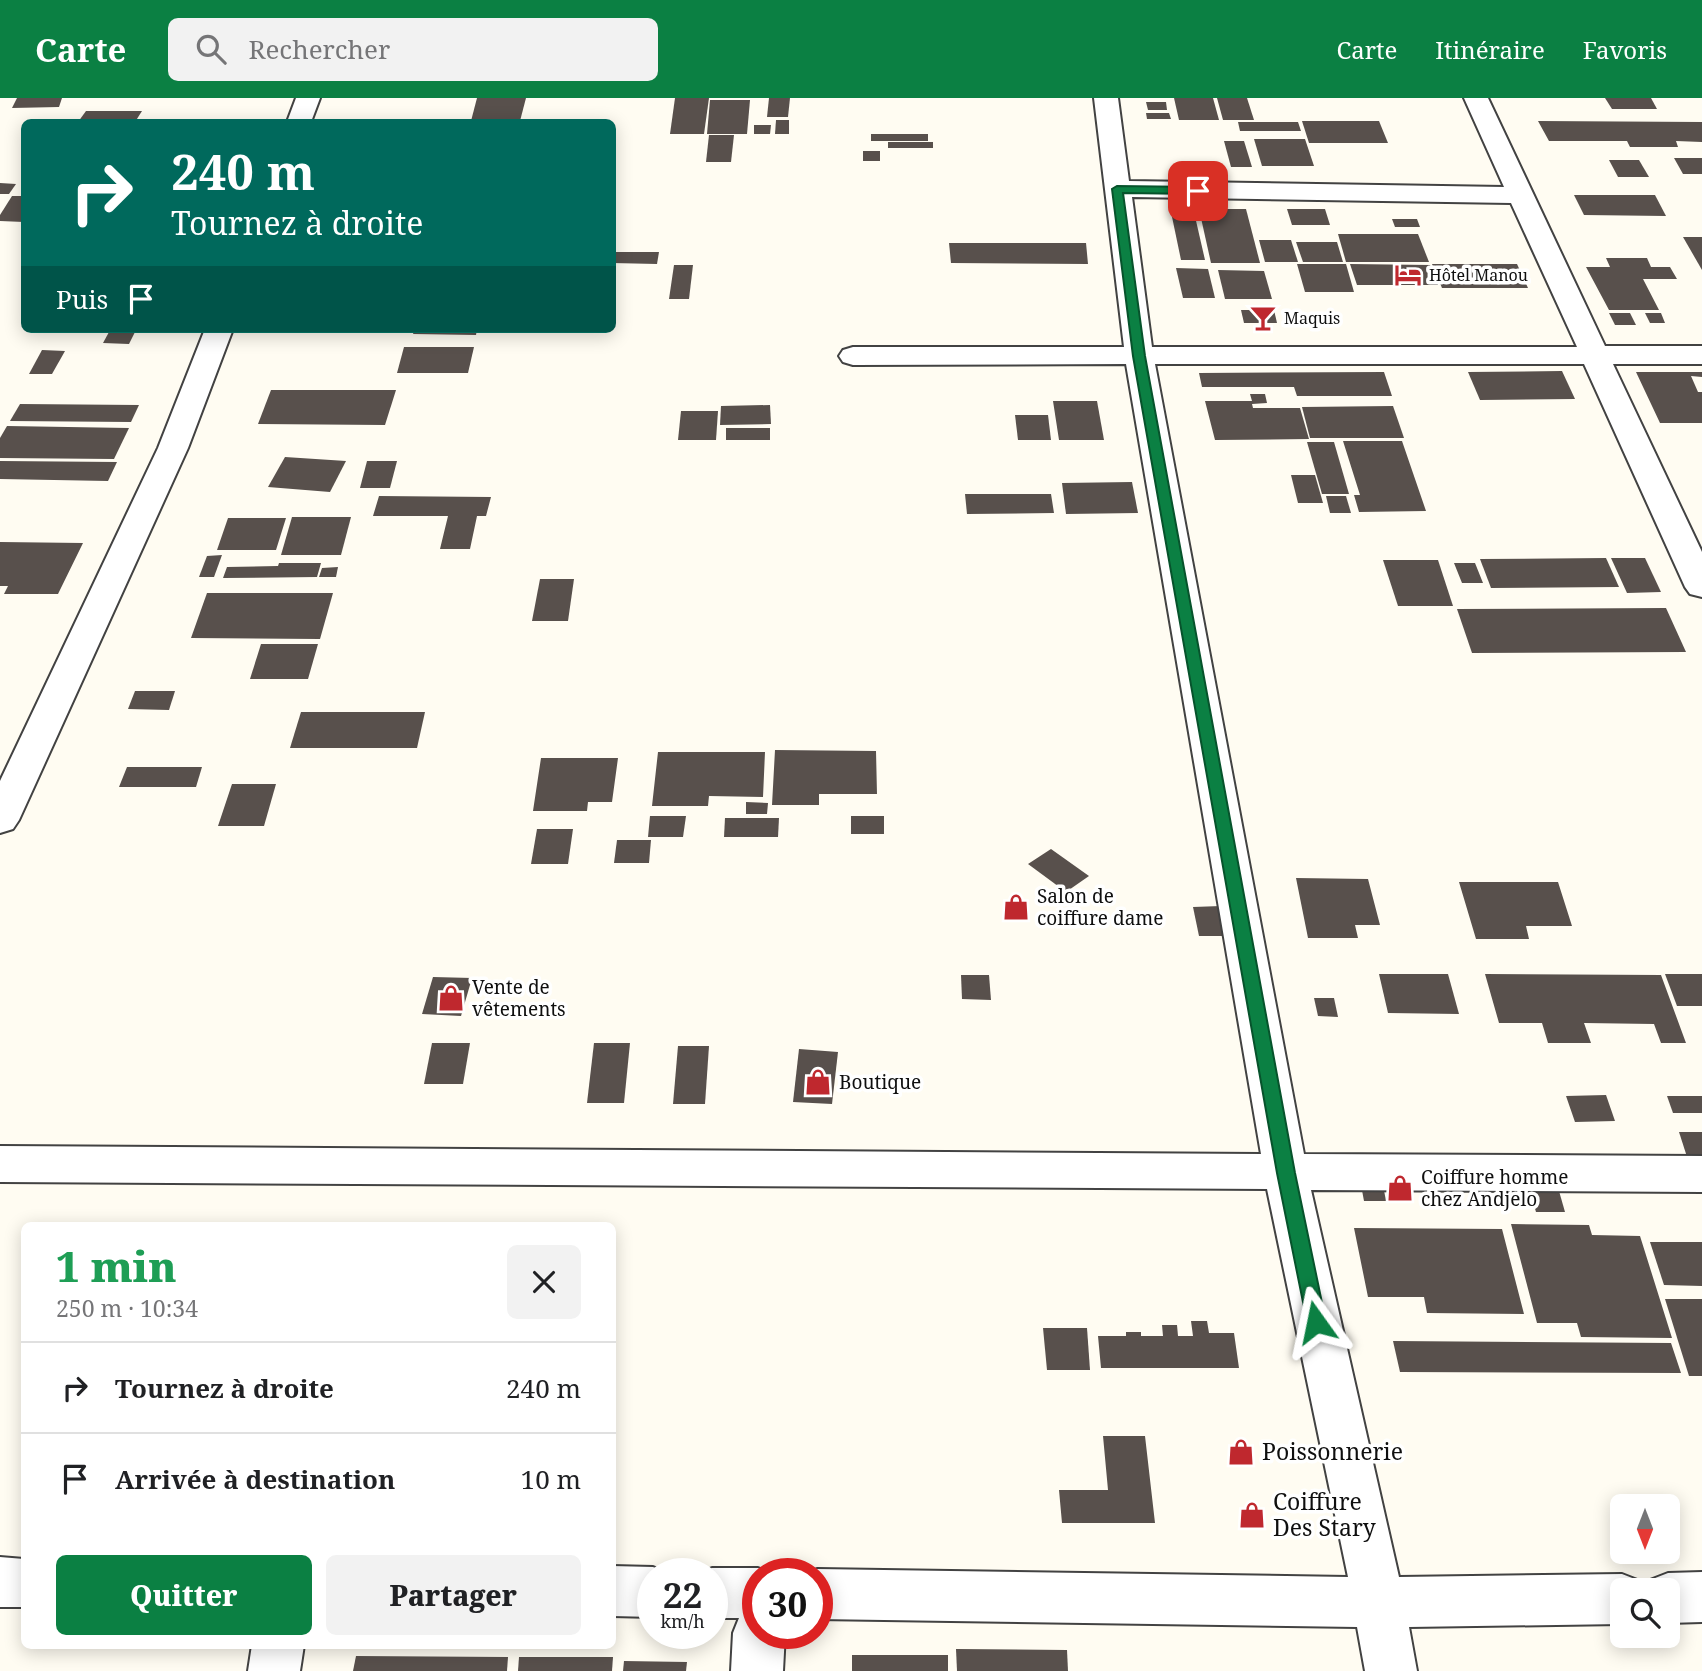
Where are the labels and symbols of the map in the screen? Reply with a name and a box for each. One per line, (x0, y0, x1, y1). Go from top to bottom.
pin (1168, 161, 1228, 221)
hotel icon: Hôtel Manou (1393, 260, 1423, 290)
place label: Hôtel Manou (1429, 264, 1528, 286)
bar icon: Maquis (1248, 303, 1278, 333)
place label: Maquis (1284, 307, 1340, 329)
place label: Salon de coiffure dame (1037, 883, 1163, 931)
shop icon: Salon de coiffure dame (1001, 892, 1031, 922)
place label: Vente de vêtements (472, 974, 566, 1022)
shop icon: Vente de vêtements (436, 983, 466, 1013)
shop icon: Boutique (803, 1067, 833, 1097)
place label: Boutique (839, 1069, 921, 1095)
place label: Coiffure homme chez Andjelo (1421, 1164, 1568, 1212)
shop icon: Coiffure homme chez Andjelo (1385, 1173, 1415, 1203)
position arrow (1279, 1285, 1353, 1359)
place label: Poissonnerie (1262, 1435, 1403, 1467)
shop icon: Poissonnerie (1226, 1437, 1256, 1467)
place label: Coiffure Des Stary (1273, 1485, 1376, 1543)
north arrow (1610, 1494, 1680, 1564)
shop icon: Coiffure Des Stary (1237, 1500, 1267, 1530)
speed limit sign: 30 (742, 1558, 833, 1649)

